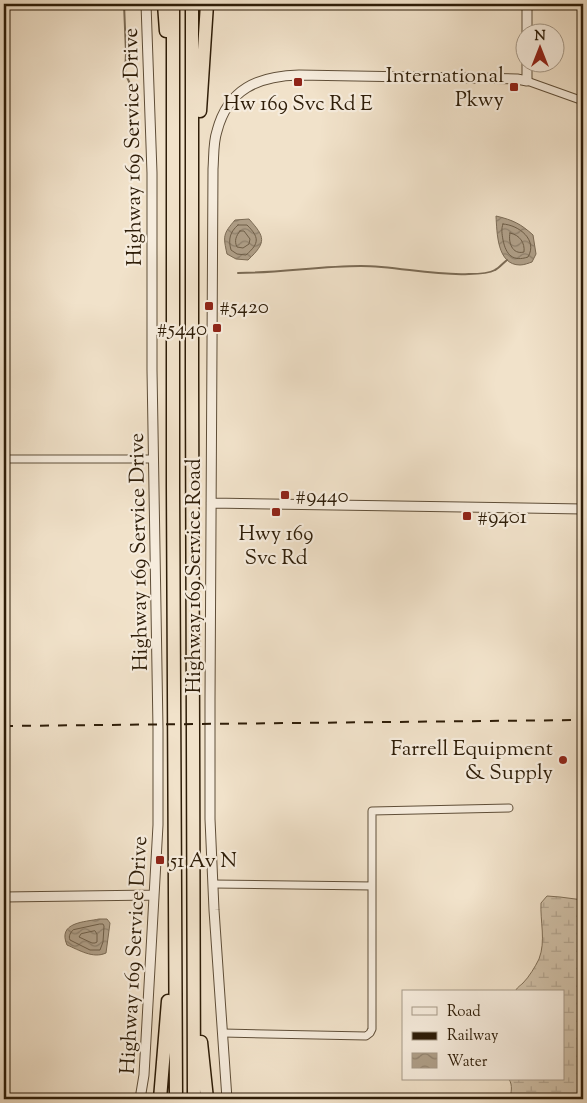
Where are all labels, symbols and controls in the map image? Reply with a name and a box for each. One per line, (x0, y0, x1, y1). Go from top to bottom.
north arrow (514, 22, 564, 72)
text: N (534, 27, 546, 47)
street label: Highway 169 Service Drive (117, 28, 151, 266)
place label: International Pkwy (386, 62, 505, 116)
marker: Hw 169 Svc Rd E (292, 76, 304, 88)
marker: International Pkwy (508, 81, 520, 93)
place label: Hw 169 Svc Rd E (223, 90, 373, 120)
place label: #5420 (219, 293, 269, 323)
marker: #5420 (203, 300, 215, 312)
place label: #5440 (157, 315, 207, 345)
marker: #5440 (211, 322, 223, 334)
street label: Highway 169 Service Drive (123, 433, 157, 671)
street label: Highway 169 Service Road (180, 458, 210, 694)
place label: #9440 (295, 482, 349, 512)
marker: #9440 (279, 489, 291, 501)
place label: #9401 (477, 503, 527, 533)
marker: Hwy 169 Svc Rd (270, 506, 282, 518)
marker: #9401 (461, 510, 473, 522)
place label: Hwy 169 Svc Rd (238, 520, 314, 574)
place label: Farrell Equipment & Supply (391, 735, 554, 789)
marker: Farrell Equipment & Supply (557, 754, 569, 766)
street label: Highway 169 Service Drive (114, 835, 156, 1075)
place label: 51 Av N (169, 847, 237, 877)
marker: 51 Av N (154, 854, 166, 866)
legend (402, 990, 564, 1080)
text: Road (447, 1002, 481, 1023)
text: Railway (447, 1026, 499, 1047)
text: Water (447, 1052, 488, 1073)

